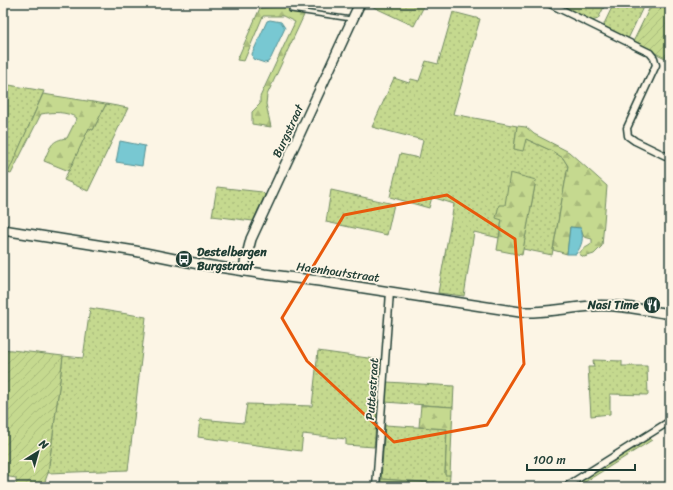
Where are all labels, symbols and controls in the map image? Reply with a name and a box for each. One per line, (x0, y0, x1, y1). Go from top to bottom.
street label: Burgstraat (266, 99, 310, 161)
place label: Destelbergen Burgstraat (197, 241, 267, 277)
bus stop icon: Destelbergen Burgstraat (174, 249, 194, 269)
street label: Haenhoutstraat (295, 255, 381, 289)
place label: Nasi Time (587, 294, 640, 316)
restaurant icon: Nasi Time (642, 295, 662, 315)
street label: Puttestraat (359, 357, 385, 421)
north arrow (18, 432, 58, 472)
text: N (34, 434, 53, 455)
scale bar (527, 446, 635, 472)
text: 100 m (533, 449, 566, 471)

